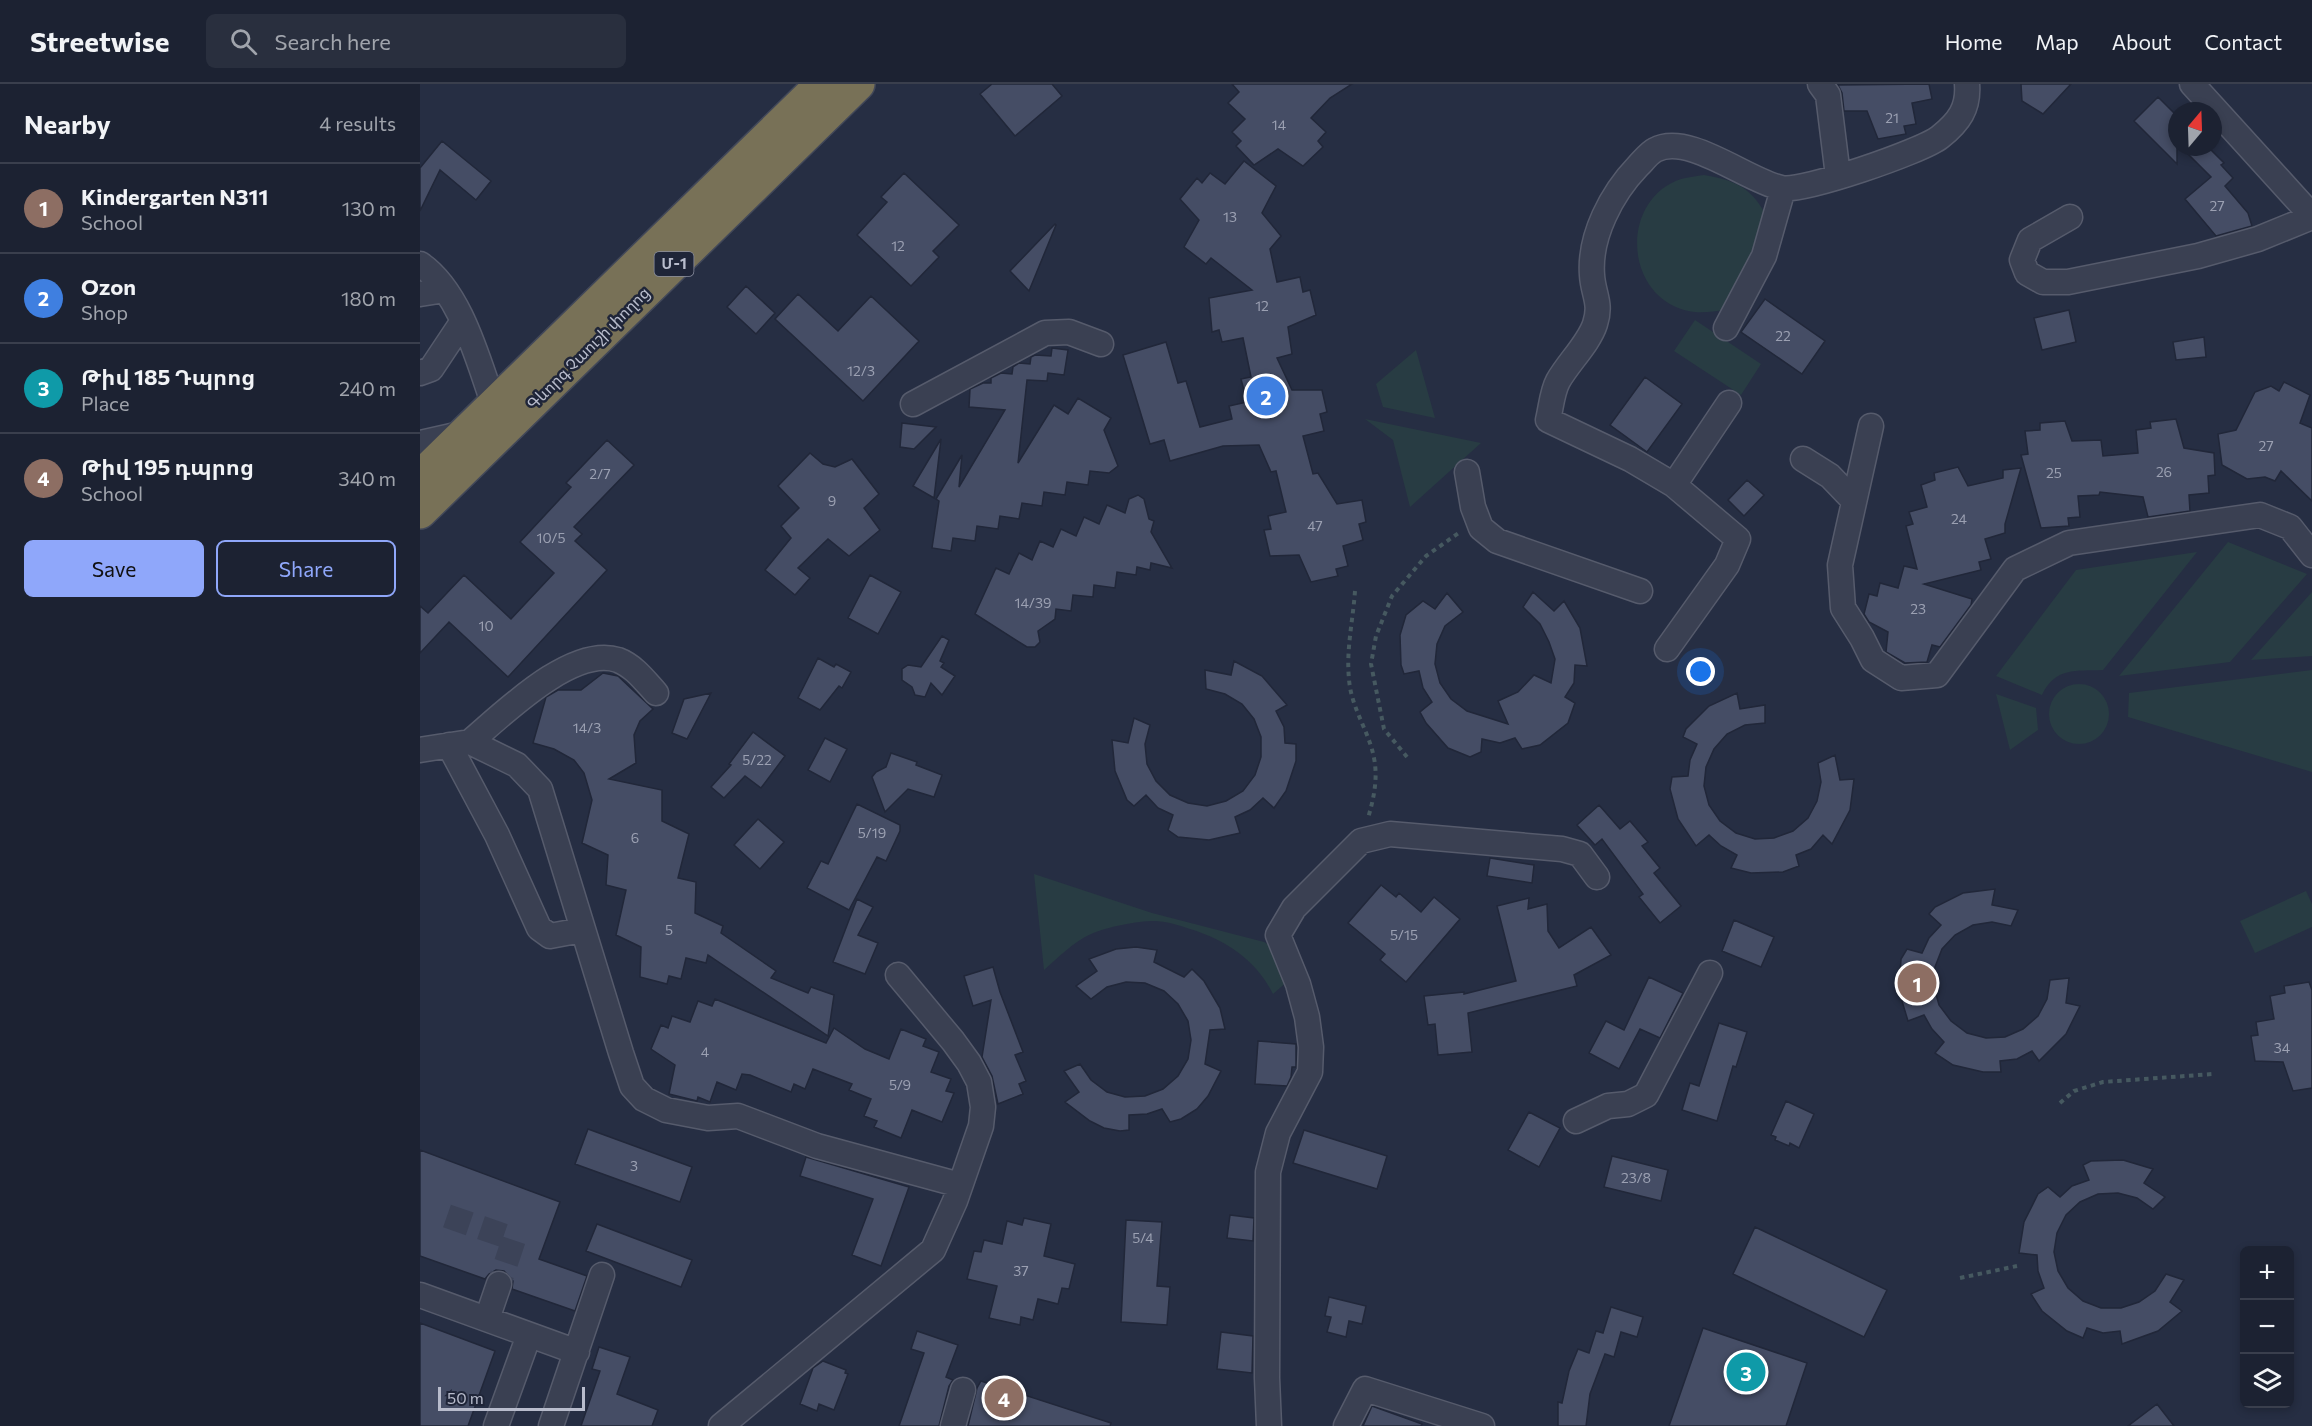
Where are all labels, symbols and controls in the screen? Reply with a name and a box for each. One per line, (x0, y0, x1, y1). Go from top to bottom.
search box (206, 14, 626, 68)
text: Streetwise (30, 24, 170, 58)
icon: search (227, 25, 260, 58)
text: Search here (275, 28, 391, 55)
text: Home (1945, 29, 2002, 54)
text: Map (2035, 29, 2079, 54)
text: About (2112, 29, 2171, 54)
text: Contact (2204, 29, 2282, 54)
north arrow (2168, 102, 2222, 156)
text: Nearby (24, 108, 111, 139)
house number: 21 (1885, 109, 1899, 126)
text: 4 results (319, 111, 396, 135)
house number: 14 (1272, 116, 1287, 133)
text: Kindergarten N311 (81, 183, 268, 210)
text: 1 (39, 196, 48, 220)
text: 130 m (342, 196, 396, 220)
house number: 27 (2209, 197, 2225, 214)
house number: 13 (1223, 208, 1237, 225)
text: School (81, 210, 143, 234)
house number: 12 (891, 237, 905, 254)
road number: Մ-1 (654, 252, 694, 276)
text: Ozon (81, 273, 136, 300)
street label: Գևորգ Չաուշի փողոց (522, 282, 654, 414)
text: 2 (38, 286, 49, 310)
text: 180 m (341, 286, 396, 310)
house number: 12 (1255, 297, 1269, 314)
text: Shop (81, 300, 128, 324)
house number: 22 (1775, 327, 1791, 344)
house number: 12/3 (847, 362, 875, 379)
text: Թիվ 185 Դպրոց (81, 363, 255, 390)
pin: 2 (1246, 374, 1286, 418)
text: 3 (38, 376, 49, 400)
text: 240 m (339, 376, 396, 400)
text: Place (81, 391, 130, 415)
house number: 27 (2258, 437, 2274, 454)
text: Թիվ 195 դպրոց (81, 453, 254, 480)
house number: 26 (2156, 463, 2172, 480)
house number: 25 (2046, 464, 2062, 481)
house number: 2/7 (589, 465, 611, 482)
text: 4 (37, 466, 50, 490)
text: 340 m (338, 466, 396, 490)
text: School (81, 481, 143, 505)
house number: 9 (828, 492, 836, 509)
house number: 24 (1951, 510, 1968, 527)
house number: 47 (1307, 517, 1323, 534)
house number: 10/5 (536, 529, 566, 546)
button: Save (24, 540, 204, 597)
button: Share (216, 540, 396, 597)
house number: 14/39 (1014, 594, 1052, 611)
house number: 23 (1910, 600, 1926, 617)
house number: 10 (478, 617, 494, 634)
your location (1686, 657, 1715, 686)
house number: 14/3 (573, 719, 601, 736)
house number: 5/22 (742, 751, 772, 768)
house number: 5/19 (858, 824, 886, 841)
house number: 6 (631, 829, 639, 846)
house number: 5 (665, 921, 673, 938)
house number: 5/15 (1390, 926, 1418, 943)
pin: 1 (1898, 960, 1936, 1006)
house number: 34 (2274, 1039, 2291, 1056)
house number: 4 (701, 1043, 710, 1060)
house number: 5/9 (889, 1076, 911, 1093)
house number: 3 (630, 1157, 638, 1174)
house number: 23/8 (1621, 1169, 1651, 1186)
house number: 5/4 (1132, 1229, 1154, 1246)
map controls (2240, 1246, 2294, 1408)
button: + (2240, 1246, 2294, 1300)
house number: 37 (1013, 1262, 1029, 1279)
button: − (2240, 1300, 2294, 1354)
pin: 3 (1726, 1350, 1766, 1394)
button: layers (2240, 1354, 2294, 1408)
pin: 4 (984, 1376, 1024, 1420)
scale bar (438, 1384, 585, 1412)
text: 50 m (447, 1388, 484, 1407)

